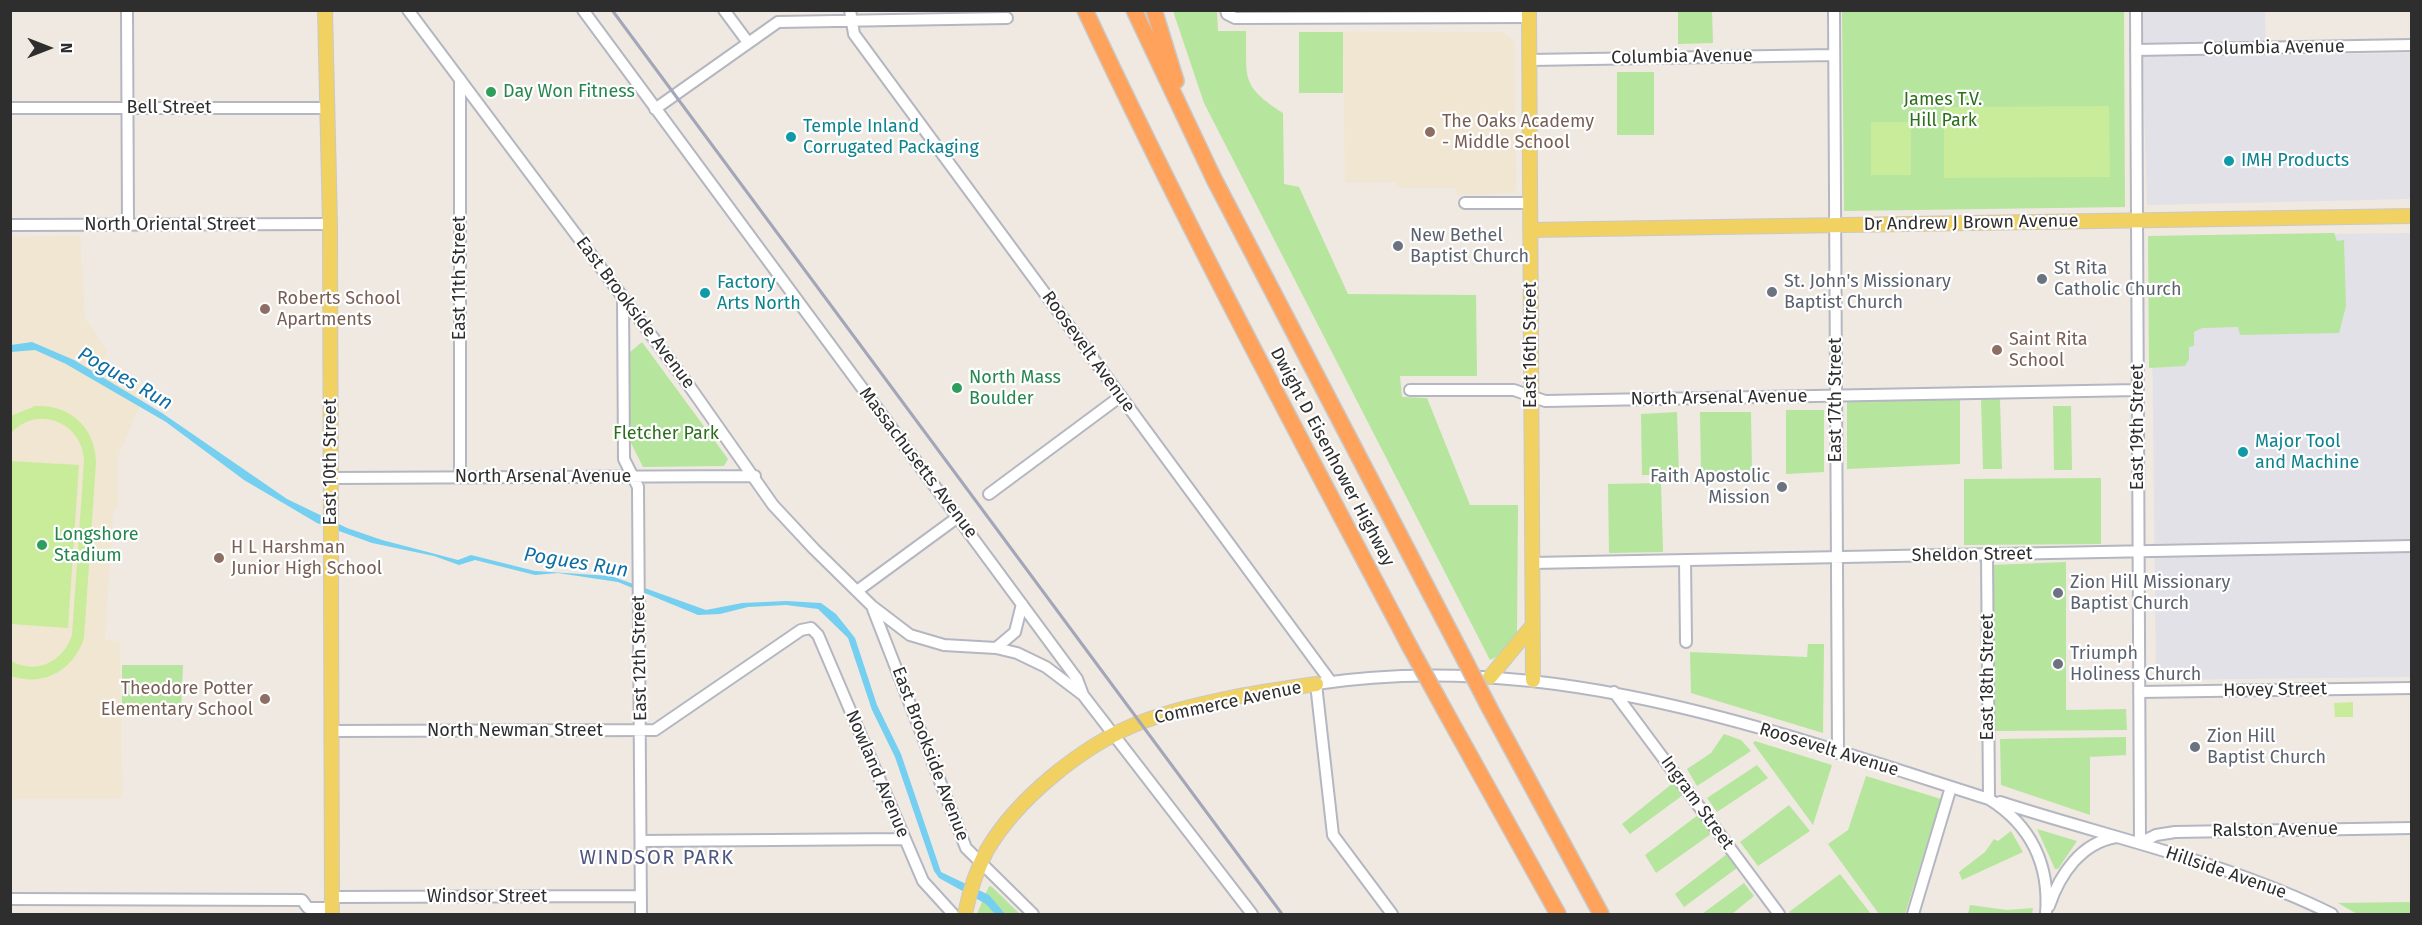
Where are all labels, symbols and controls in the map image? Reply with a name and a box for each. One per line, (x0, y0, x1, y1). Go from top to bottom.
north arrow (18, 18, 78, 78)
street label: Columbia Avenue (2203, 36, 2345, 60)
text: N (57, 43, 76, 53)
street label: Columbia Avenue (1611, 45, 1753, 69)
place label: Day Won Fitness (503, 81, 635, 103)
marker: Day Won Fitness (484, 85, 498, 99)
park label: James T.V. Hill Park (1904, 89, 1982, 132)
street label: Bell Street (127, 97, 211, 119)
place label: The Oaks Academy - Middle School (1442, 111, 1594, 154)
place label: Temple Inland Corrugated Packaging (803, 116, 979, 158)
marker: The Oaks Academy - Middle School (1423, 125, 1437, 139)
marker: Temple Inland Corrugated Packaging (784, 130, 798, 144)
place label: IMH Products (2241, 150, 2349, 172)
marker: IMH Products (2222, 154, 2236, 168)
street label: Dr Andrew J Brown Avenue (1863, 210, 2079, 236)
street label: North Oriental Street (84, 214, 256, 236)
street label: East 11th Street (449, 216, 471, 340)
place label: New Bethel Baptist Church (1410, 225, 1529, 268)
street label: East Brookside Avenue (571, 233, 699, 393)
marker: New Bethel Baptist Church (1391, 239, 1405, 253)
place label: St Rita Catholic Church (2054, 258, 2181, 300)
place label: St. John's Missionary Baptist Church (1784, 271, 1951, 314)
place label: Factory Arts North (717, 272, 801, 314)
marker: St Rita Catholic Church (2035, 272, 2049, 286)
street label: East 16th Street (1520, 282, 1542, 408)
marker: St. John's Missionary Baptist Church (1765, 285, 1779, 299)
marker: Factory Arts North (698, 286, 712, 300)
street label: Roosevelt Avenue (1037, 287, 1139, 417)
place label: Roberts School Apartments (277, 288, 401, 330)
marker: Roberts School Apartments (258, 302, 272, 316)
place label: Saint Rita School (2009, 329, 2088, 372)
street label: East 17th Street (1825, 337, 1847, 463)
water label: Pogues Run (73, 342, 177, 416)
marker: Saint Rita School (1990, 343, 2004, 357)
street label: Dwight D Eisenhower Highway (1265, 344, 1399, 570)
street label: East 19th Street (2127, 364, 2149, 490)
place label: North Mass Boulder (969, 367, 1061, 410)
marker: North Mass Boulder (950, 381, 964, 395)
street label: Massachusetts Avenue (854, 383, 982, 543)
street label: North Arsenal Avenue (1630, 386, 1808, 410)
street label: East 10th Street (320, 398, 342, 526)
park label: Fletcher Park (613, 423, 719, 445)
place label: Major Tool and Machine (2255, 431, 2359, 474)
marker: Major Tool and Machine (2236, 445, 2250, 459)
street label: North Arsenal Avenue (455, 466, 631, 488)
place label: Faith Apostolic Mission (1650, 466, 1770, 508)
marker: Faith Apostolic Mission (1775, 480, 1789, 494)
place label: Longshore Stadium (54, 524, 138, 566)
place label: H L Harshman Junior High School (231, 537, 382, 580)
marker: Longshore Stadium (35, 538, 49, 552)
water label: Pogues Run (522, 543, 630, 583)
street label: Sheldon Street (1911, 543, 2033, 567)
marker: H L Harshman Junior High School (212, 551, 226, 565)
place label: Zion Hill Missionary Baptist Church (2070, 572, 2230, 614)
marker: Zion Hill Missionary Baptist Church (2051, 586, 2065, 600)
street label: East 12th Street (628, 595, 652, 721)
street label: East 18th Street (1977, 613, 1999, 741)
place label: Triumph Holiness Church (2070, 643, 2201, 686)
marker: Triumph Holiness Church (2051, 657, 2065, 671)
street label: East Brookside Avenue (887, 664, 973, 844)
street label: Commerce Avenue (1152, 677, 1304, 729)
place label: Theodore Potter Elementary School (101, 678, 253, 720)
street label: Hovey Street (2223, 678, 2327, 702)
marker: Theodore Potter Elementary School (258, 692, 272, 706)
street label: Nowland Avenue (840, 707, 914, 841)
street label: Roosevelt Avenue (1757, 719, 1901, 781)
street label: North Newman Street (427, 720, 603, 742)
place label: Zion Hill Baptist Church (2207, 726, 2326, 768)
marker: Zion Hill Baptist Church (2188, 740, 2202, 754)
street label: Ingram Street (1656, 752, 1738, 854)
street label: Ralston Avenue (2212, 818, 2338, 842)
street label: Hillside Avenue (2163, 842, 2289, 904)
district label: WINDSOR PARK (580, 846, 734, 870)
street label: Windsor Street (427, 886, 547, 908)

